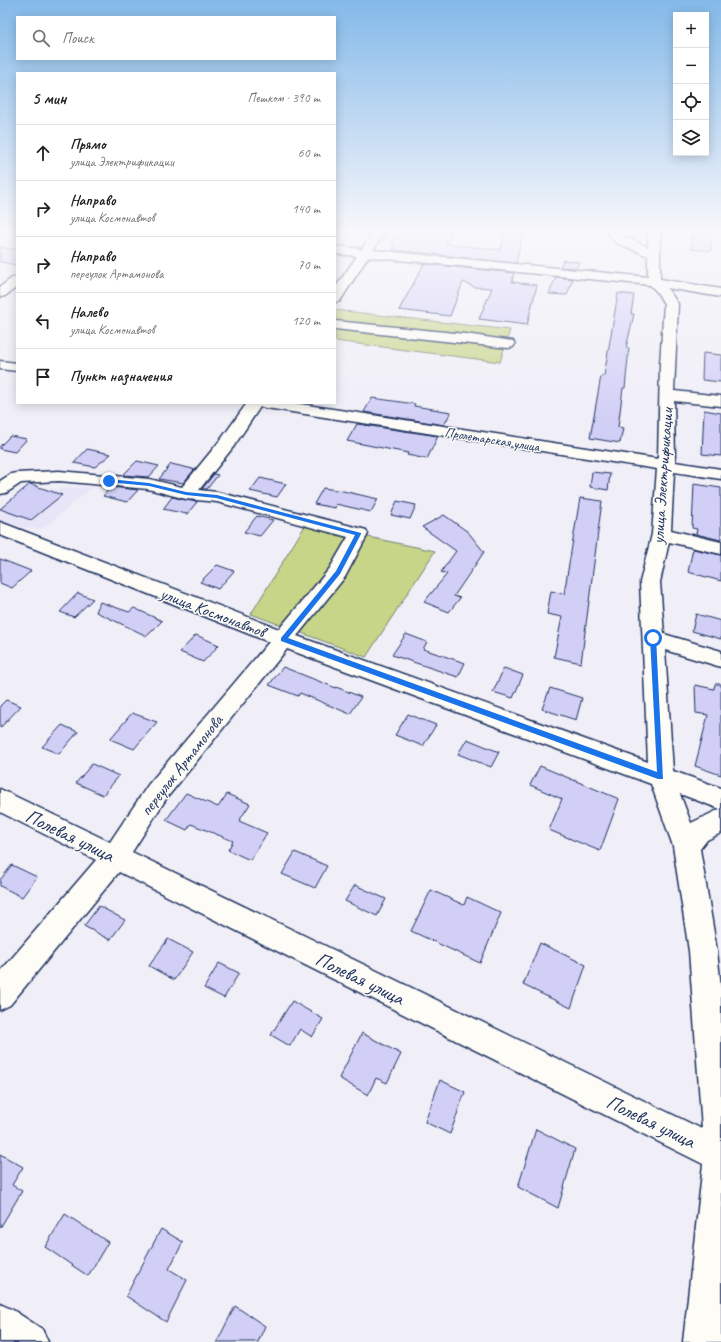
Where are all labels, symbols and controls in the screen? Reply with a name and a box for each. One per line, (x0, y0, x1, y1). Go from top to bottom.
map controls (673, 12, 709, 156)
button: + (673, 12, 709, 48)
search box (16, 16, 336, 60)
icon: search (30, 27, 52, 49)
text: Поиск (62, 29, 94, 48)
button: − (673, 48, 709, 84)
button: locate (673, 84, 709, 120)
text: 5 мин (32, 88, 66, 109)
text: Пешком · 390 m (247, 90, 320, 106)
button: layers (673, 120, 709, 156)
text: Прямо (70, 135, 106, 154)
icon: ahead (32, 142, 54, 164)
text: 60 m (298, 145, 320, 161)
text: улица Электрификации (70, 154, 174, 170)
text: Направо (70, 191, 116, 210)
icon: right (32, 198, 54, 220)
text: 140 m (292, 201, 320, 217)
text: улица Космонавтов (70, 210, 154, 226)
text: Направо (70, 247, 116, 266)
icon: right (32, 254, 54, 276)
text: 70 m (298, 257, 320, 273)
text: переулок Артамонова (70, 266, 163, 282)
text: Налево (70, 303, 108, 322)
icon: left (32, 310, 54, 332)
text: 120 m (292, 313, 320, 329)
text: улица Космонавтов (70, 322, 154, 338)
icon: arrive (32, 366, 54, 388)
text: Пункт назначения (70, 367, 172, 386)
street label: улица Электрификации (647, 406, 678, 546)
street label: Пролетарская улица (443, 424, 542, 456)
route end (100, 472, 118, 490)
street label: улица Космонавтов (157, 583, 271, 643)
route start (644, 629, 662, 647)
street label: переулок Артамонова (135, 710, 228, 820)
street label: Полевая улица (21, 803, 119, 868)
street label: Полевая улица (311, 946, 409, 1011)
street label: Полевая улица (602, 1089, 700, 1154)

